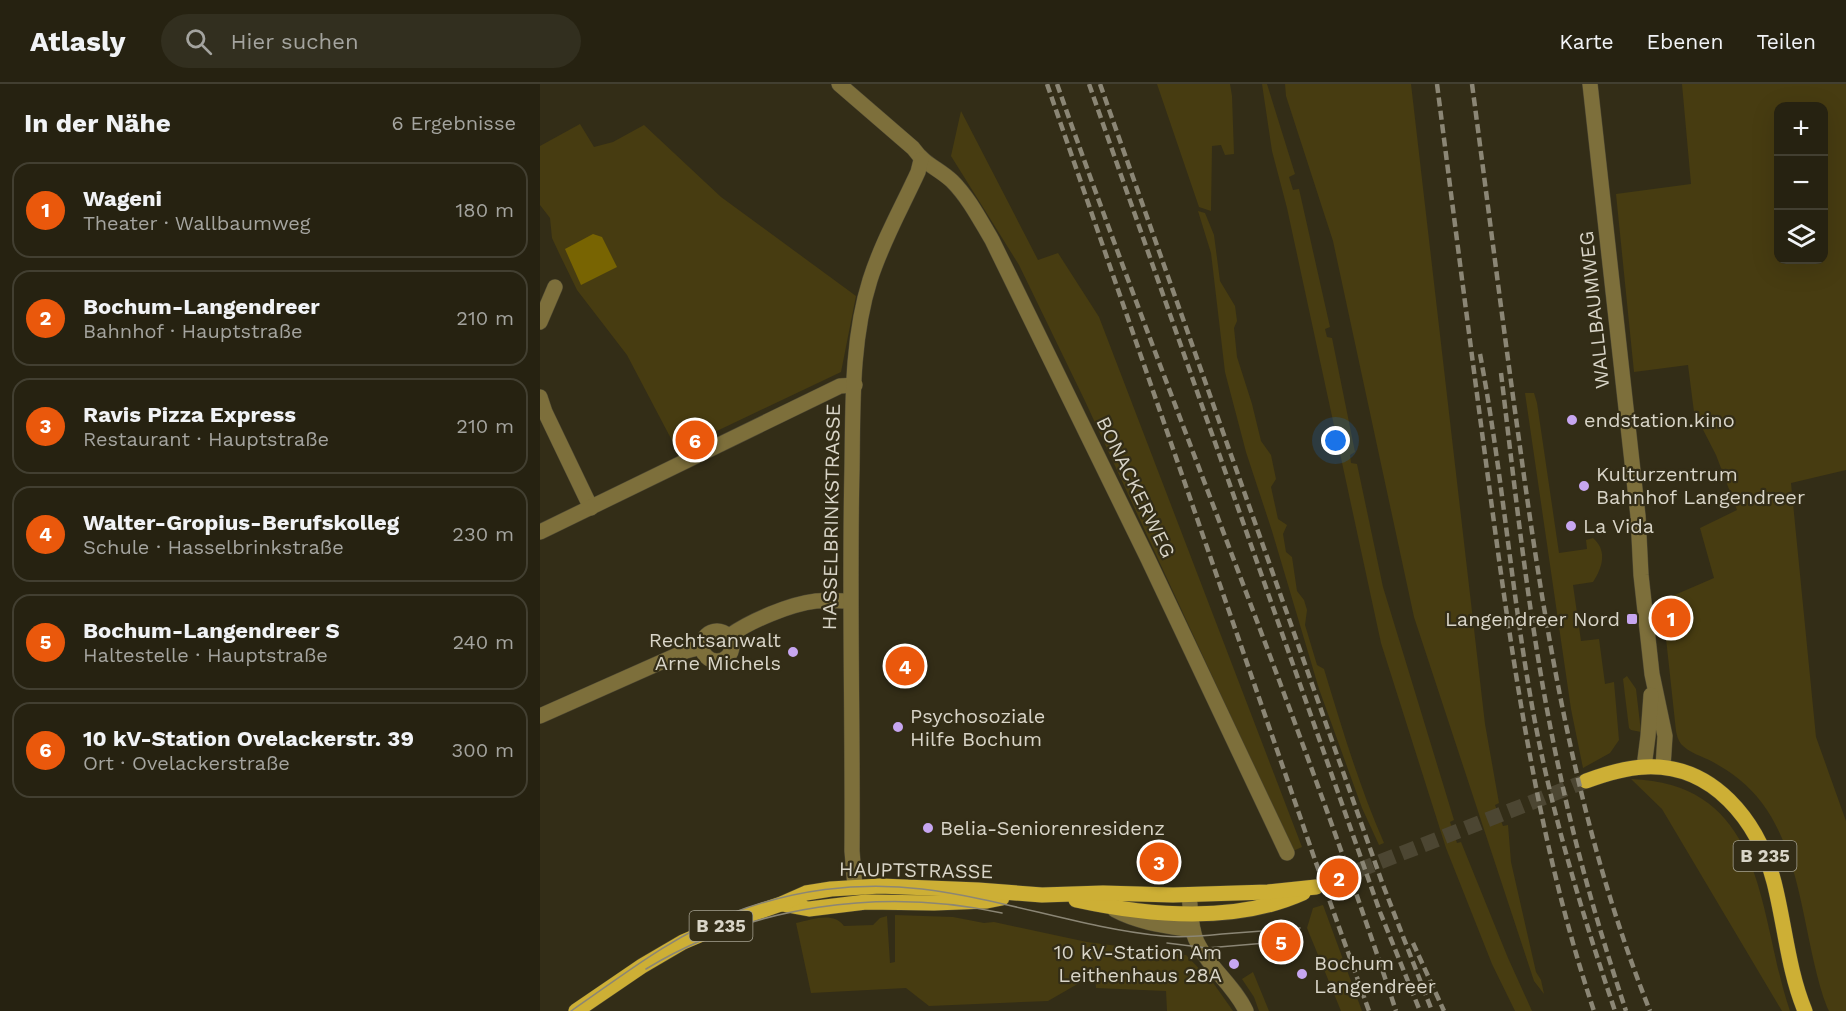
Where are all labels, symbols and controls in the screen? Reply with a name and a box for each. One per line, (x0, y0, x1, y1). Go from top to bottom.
search box (161, 14, 581, 68)
text: Atlasly (30, 25, 125, 58)
icon: search (182, 25, 215, 58)
text: Hier suchen (230, 29, 359, 54)
text: Karte (1559, 29, 1614, 54)
text: Ebenen (1647, 29, 1723, 54)
text: Teilen (1756, 29, 1816, 54)
map controls (1774, 102, 1828, 264)
button: + (1774, 102, 1828, 156)
text: In der Nähe (24, 108, 171, 138)
text: 6 Ergebnisse (392, 111, 516, 135)
button: − (1774, 156, 1828, 210)
text: Wageni (83, 186, 162, 211)
text: 1 (41, 198, 50, 222)
text: 180 m (456, 198, 514, 222)
button: layers (1774, 210, 1828, 264)
text: Theater · Wallbaumweg (83, 211, 310, 235)
street label: WALLBAUMWEG (1574, 230, 1614, 390)
text: Bochum-Langendreer (83, 294, 320, 319)
text: 2 (40, 306, 51, 330)
text: 210 m (456, 306, 514, 330)
text: Bahnhof · Hauptstraße (83, 319, 303, 343)
text: Ravis Pizza Express (83, 402, 296, 427)
street label: HASSELBRINKSTRASSE (817, 403, 845, 631)
place label: endstation.kino (1584, 408, 1735, 432)
street label: BONACKERWEG (1091, 412, 1181, 562)
marker: endstation.kino (1565, 413, 1579, 427)
text: 3 (40, 414, 51, 438)
text: 210 m (456, 414, 514, 438)
pin: 6 (676, 418, 714, 462)
your location (1321, 426, 1350, 455)
text: Restaurant · Hauptstraße (83, 427, 329, 451)
place label: Kulturzentrum Bahnhof Langendreer (1596, 462, 1805, 509)
marker: Kulturzentrum Bahnhof Langendreer (1577, 479, 1591, 493)
text: Walter-Gropius-Berufskolleg (83, 510, 399, 535)
place label: La Vida (1583, 514, 1654, 538)
marker: La Vida (1564, 519, 1578, 533)
text: 4 (39, 522, 52, 546)
text: 230 m (452, 522, 514, 546)
text: Schule · Hasselbrinkstraße (83, 535, 344, 559)
pin: 1 (1652, 596, 1690, 640)
place label: Langendreer Nord (1445, 607, 1620, 631)
marker: Langendreer Nord (1625, 612, 1639, 626)
text: Bochum-Langendreer S (83, 618, 340, 643)
place label: Rechtsanwalt Arne Michels (649, 628, 782, 675)
text: 5 (40, 630, 51, 654)
text: 240 m (452, 630, 514, 654)
text: Haltestelle · Hauptstraße (83, 643, 328, 667)
pin: 4 (886, 644, 925, 688)
marker: Rechtsanwalt Arne Michels (786, 645, 800, 659)
place label: Psychosoziale Hilfe Bochum (910, 704, 1045, 751)
marker: Psychosoziale Hilfe Bochum (891, 720, 905, 734)
text: 10 kV-Station Ovelackerstr. 39 (83, 726, 414, 751)
text: 6 (39, 738, 52, 762)
text: 300 m (452, 738, 514, 762)
text: Ort · Ovelackerstraße (83, 751, 290, 775)
place label: Belia-Seniorenresidenz (940, 816, 1165, 840)
marker: Belia-Seniorenresidenz (921, 821, 935, 835)
pin: 3 (1140, 840, 1178, 884)
road number: B 235 (1734, 841, 1796, 871)
pin: 2 (1320, 856, 1358, 900)
street label: HAUPTSTRASSE (839, 857, 993, 883)
road number: B 235 (690, 911, 753, 941)
pin: 5 (1262, 920, 1300, 964)
place label: 10 kV-Station Am Leithenhaus 28A (1054, 940, 1222, 987)
place label: Bochum Langendreer (1314, 951, 1436, 998)
marker: 10 kV-Station Am Leithenhaus 28A (1227, 957, 1241, 971)
marker: Bochum Langendreer (1295, 967, 1309, 981)

